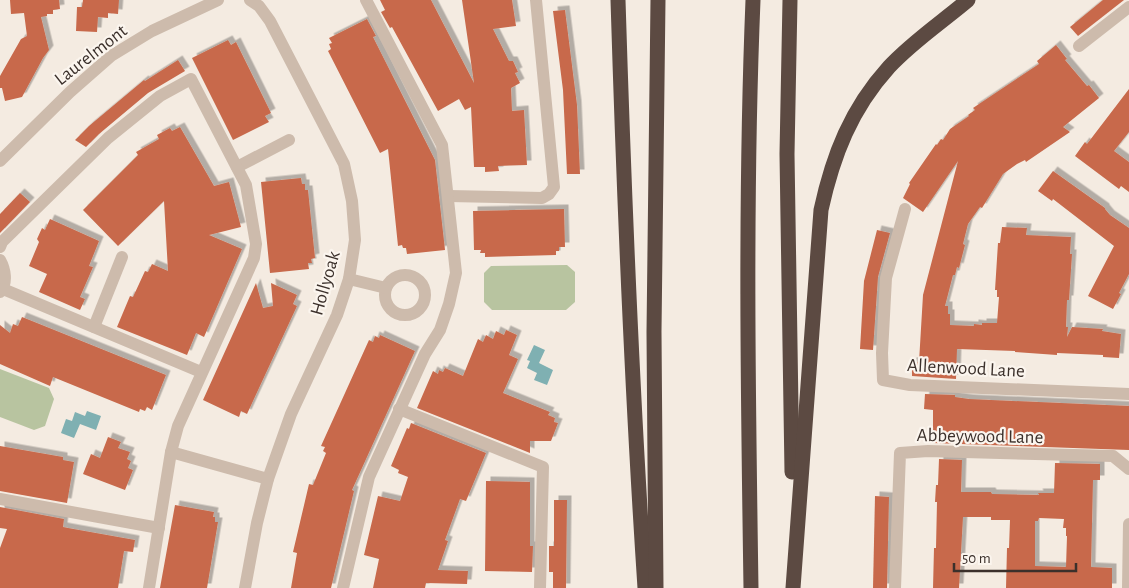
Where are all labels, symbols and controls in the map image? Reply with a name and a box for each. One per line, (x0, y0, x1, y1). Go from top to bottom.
street label: Laurelmont (51, 21, 131, 89)
street label: Hollyoak (307, 249, 344, 318)
street label: Allenwood Lane (907, 356, 1025, 381)
street label: Abbeywood Lane (917, 426, 1043, 447)
scale bar (954, 540, 1076, 572)
text: 50 m (962, 551, 991, 566)

